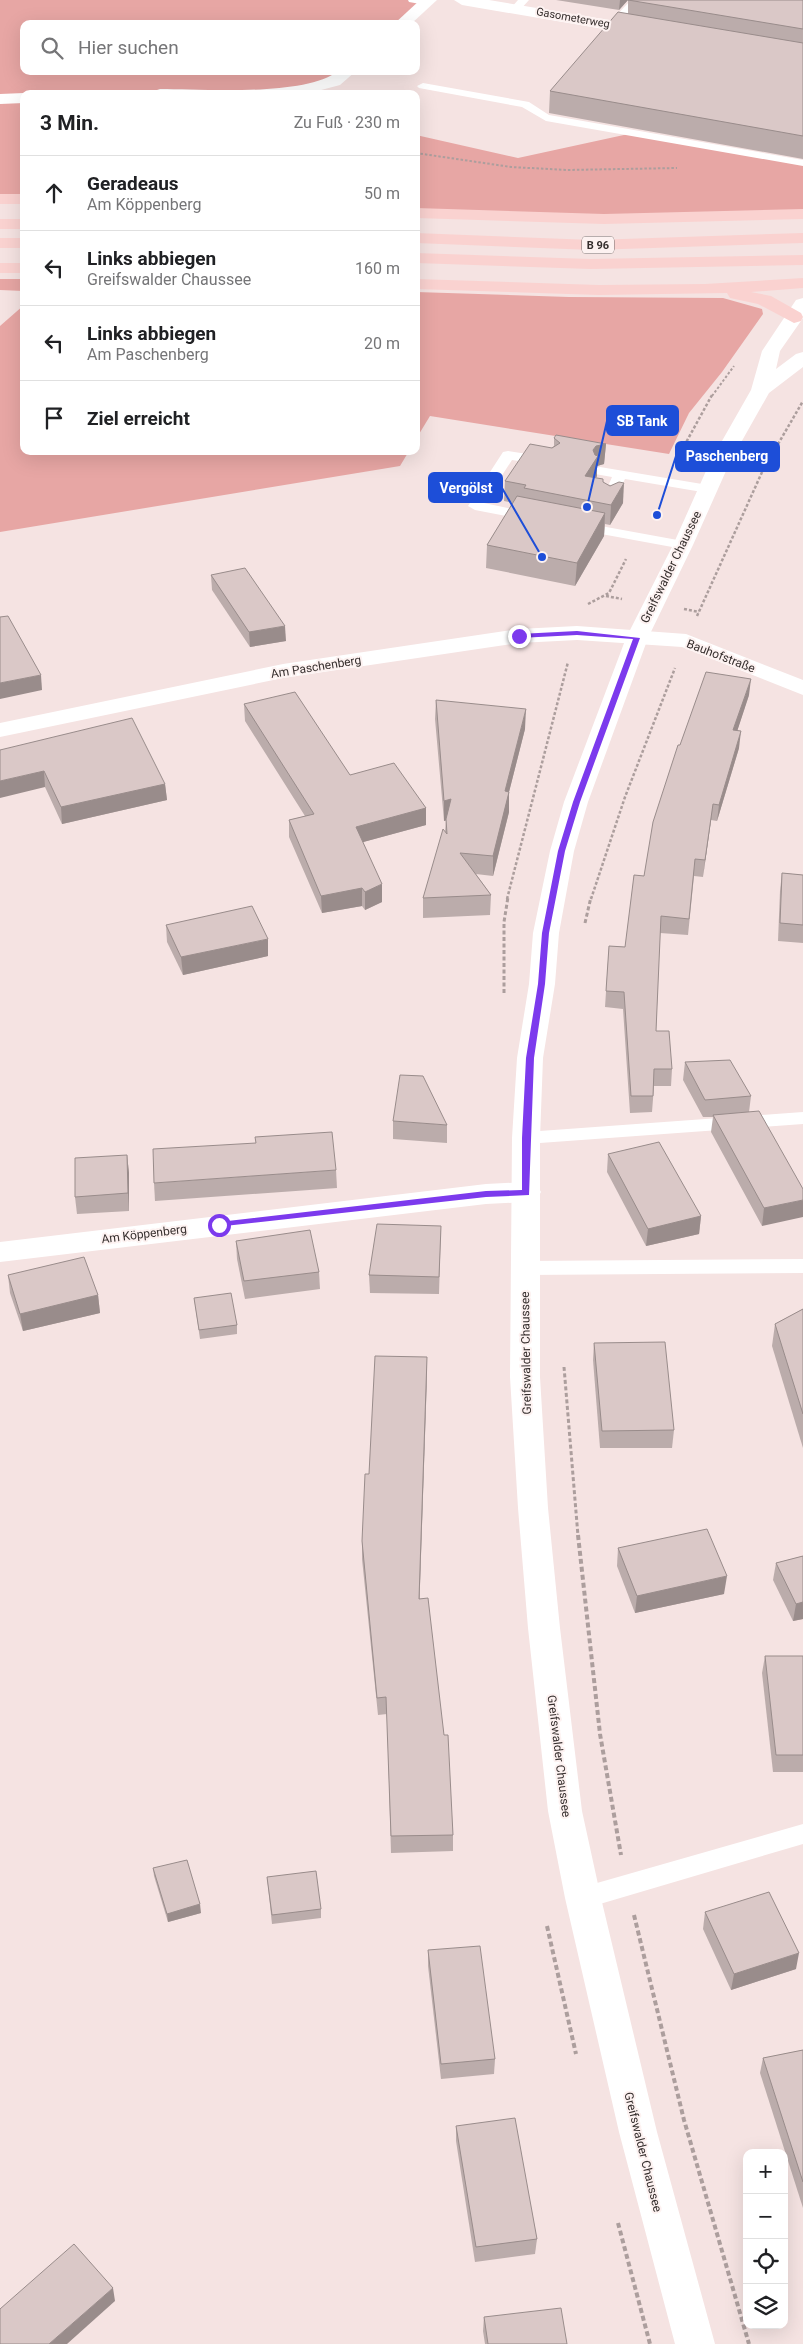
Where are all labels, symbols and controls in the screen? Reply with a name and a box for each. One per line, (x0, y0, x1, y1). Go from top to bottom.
street label: Gasometerweg (535, 5, 611, 31)
search box (20, 20, 420, 75)
icon: search (38, 34, 66, 62)
text: Hier suchen (78, 36, 179, 59)
text: 3 Min. (40, 111, 99, 135)
text: Zu Fuß · 230 m (294, 113, 400, 132)
text: Geradeaus (87, 172, 179, 195)
icon: ahead (40, 179, 68, 207)
text: 50 m (364, 184, 400, 203)
text: Am Köppenberg (87, 195, 201, 214)
road number: B 96 (582, 236, 614, 254)
text: Links abbiegen (87, 247, 216, 270)
icon: left (40, 254, 68, 282)
text: 160 m (355, 259, 400, 278)
text: Greifswalder Chaussee (87, 270, 251, 289)
text: Links abbiegen (87, 322, 216, 345)
icon: left (40, 329, 68, 357)
text: 20 m (364, 334, 400, 353)
text: Am Paschenberg (87, 345, 209, 364)
icon: arrive (40, 404, 68, 432)
callout: SB Tank (607, 406, 678, 435)
text: Ziel erreicht (87, 407, 190, 430)
text: SB Tank (616, 413, 668, 429)
callout: Paschenberg (676, 442, 779, 471)
text: Paschenberg (686, 448, 768, 464)
callout: Vergölst (429, 473, 502, 502)
text: Vergölst (440, 480, 493, 496)
street label: Greifswalder Chaussee (638, 509, 704, 625)
route end (508, 625, 531, 648)
street label: Bauhofstraße (685, 637, 757, 675)
street label: Am Paschenberg (270, 653, 362, 681)
route start (208, 1214, 231, 1237)
street label: Am Köppenberg (101, 1222, 187, 1246)
street label: Greifswalder Chaussee (518, 1291, 534, 1415)
street label: Greifswalder Chaussee (545, 1694, 573, 1818)
street label: Greifswalder Chaussee (621, 2091, 665, 2213)
map controls (743, 2149, 788, 2329)
button: + (743, 2149, 788, 2194)
button: − (743, 2194, 788, 2239)
button: locate (743, 2239, 788, 2284)
button: layers (743, 2284, 788, 2329)

